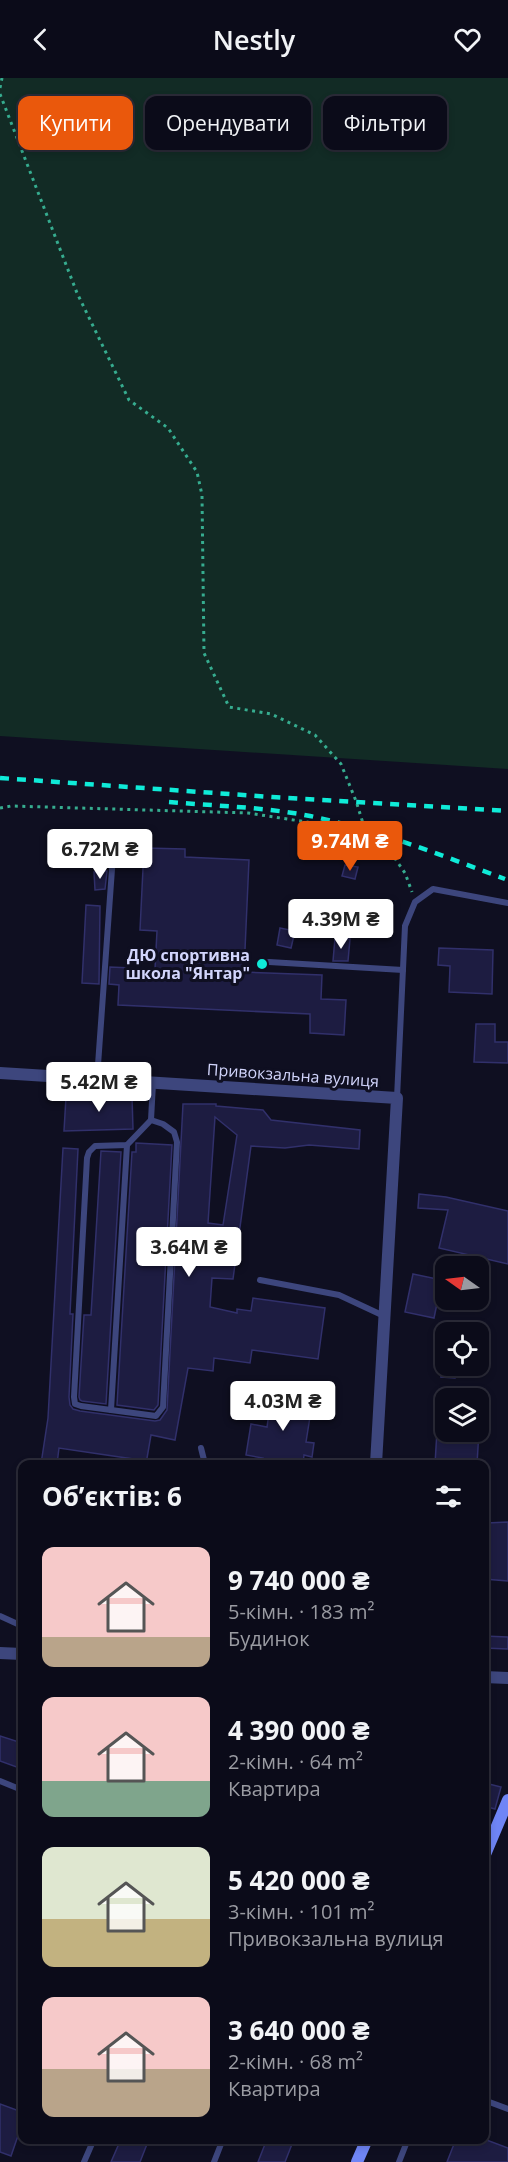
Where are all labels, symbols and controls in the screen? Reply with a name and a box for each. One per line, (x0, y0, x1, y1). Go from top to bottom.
text: Nestly (213, 21, 295, 58)
icon: back (24, 23, 57, 56)
icon: heart (451, 23, 484, 56)
chip: Купити (18, 96, 133, 150)
chip: Орендувати (145, 96, 311, 150)
chip: Фільтри (323, 96, 447, 150)
pin: 9.74M ₴ (295, 821, 405, 872)
text: 9.74M ₴ (311, 827, 389, 854)
pin: 6.72M ₴ (45, 829, 155, 880)
text: 6.72M ₴ (61, 835, 139, 862)
pin: 4.39M ₴ (286, 899, 396, 950)
text: 4.39M ₴ (302, 905, 380, 932)
place label: ДЮ спортивна школа "Янтар" (126, 944, 250, 984)
marker: ДЮ спортивна школа "Янтар" (255, 957, 269, 971)
street label: Привокзальна вулиця (206, 1058, 380, 1092)
pin: 5.42M ₴ (44, 1062, 154, 1113)
text: 5.42M ₴ (60, 1068, 138, 1095)
pin: 3.64M ₴ (134, 1227, 244, 1278)
text: 3.64M ₴ (150, 1233, 228, 1260)
north arrow (435, 1256, 489, 1310)
map controls (435, 1256, 489, 1442)
button: locate (435, 1322, 489, 1376)
pin: 4.03M ₴ (228, 1381, 338, 1432)
text: 4.03M ₴ (244, 1387, 322, 1414)
button: layers (435, 1388, 489, 1442)
text: Об’єктів: 6 (42, 1478, 182, 1514)
icon: filters (432, 1480, 465, 1513)
text: 9 740 000 ₴ (228, 1562, 370, 1598)
icon: home (90, 1571, 162, 1643)
text: 5-кімн. · 183 m² (228, 1598, 374, 1625)
text: Будинок (228, 1625, 309, 1652)
text: 4 390 000 ₴ (228, 1712, 370, 1748)
icon: home (90, 1721, 162, 1793)
text: 2-кімн. · 64 m² (228, 1748, 363, 1775)
text: Квартира (228, 1775, 321, 1802)
text: 5 420 000 ₴ (228, 1862, 370, 1898)
icon: home (90, 1871, 162, 1943)
text: 3-кімн. · 101 m² (228, 1898, 374, 1925)
text: Привокзальна вулиця (228, 1925, 444, 1952)
text: 3 640 000 ₴ (228, 2012, 370, 2048)
icon: home (90, 2021, 162, 2093)
text: 2-кімн. · 68 m² (228, 2048, 363, 2075)
text: Квартира (228, 2075, 321, 2102)

